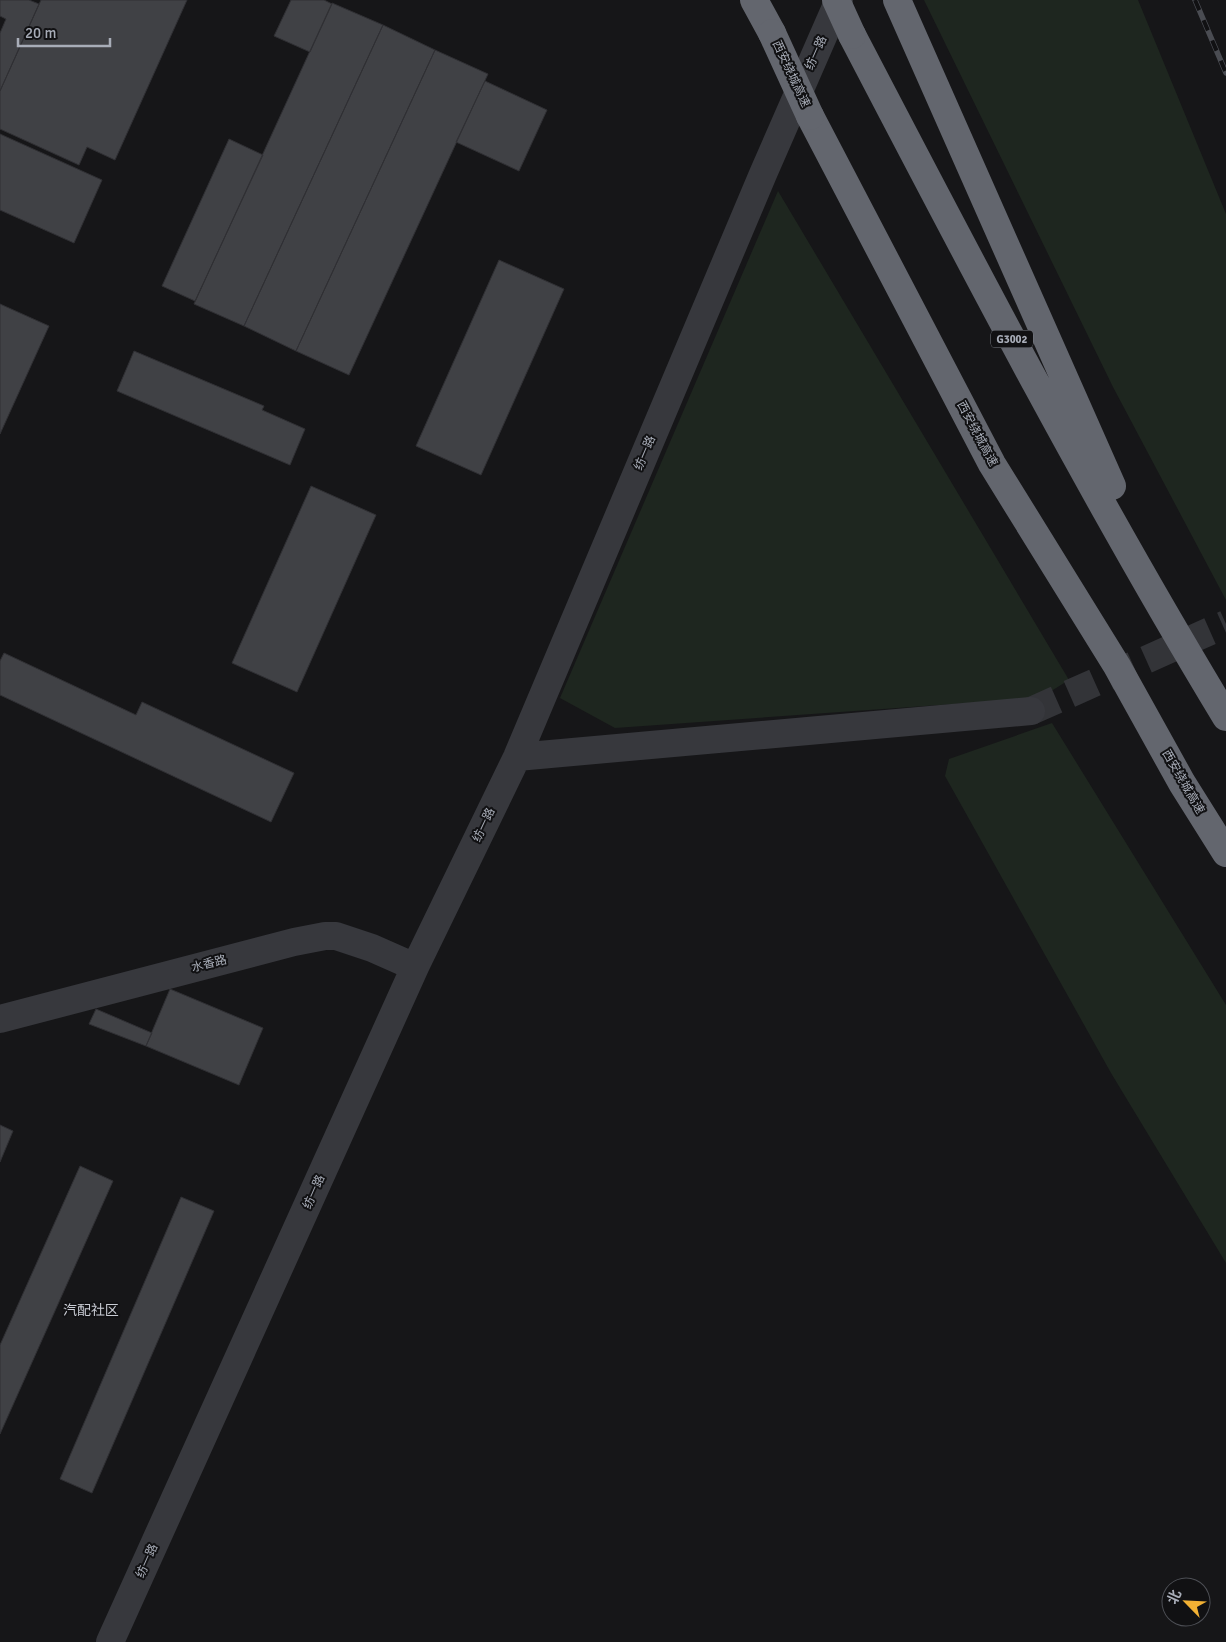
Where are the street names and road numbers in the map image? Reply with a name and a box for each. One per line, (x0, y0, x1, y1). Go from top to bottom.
street label: 纺一路 (802, 33, 830, 73)
street label: 西安绕城高速 (769, 38, 813, 110)
road number: G3002 (991, 330, 1033, 348)
street label: 西安绕城高速 (953, 399, 1001, 469)
street label: 纺一路 (631, 433, 659, 473)
street label: 西安绕城高速 (1159, 747, 1207, 817)
street label: 纺一路 (470, 806, 498, 844)
street label: 水香路 (190, 952, 228, 976)
street label: 纺一路 (300, 1172, 328, 1212)
street label: 纺一路 (133, 1541, 161, 1581)

